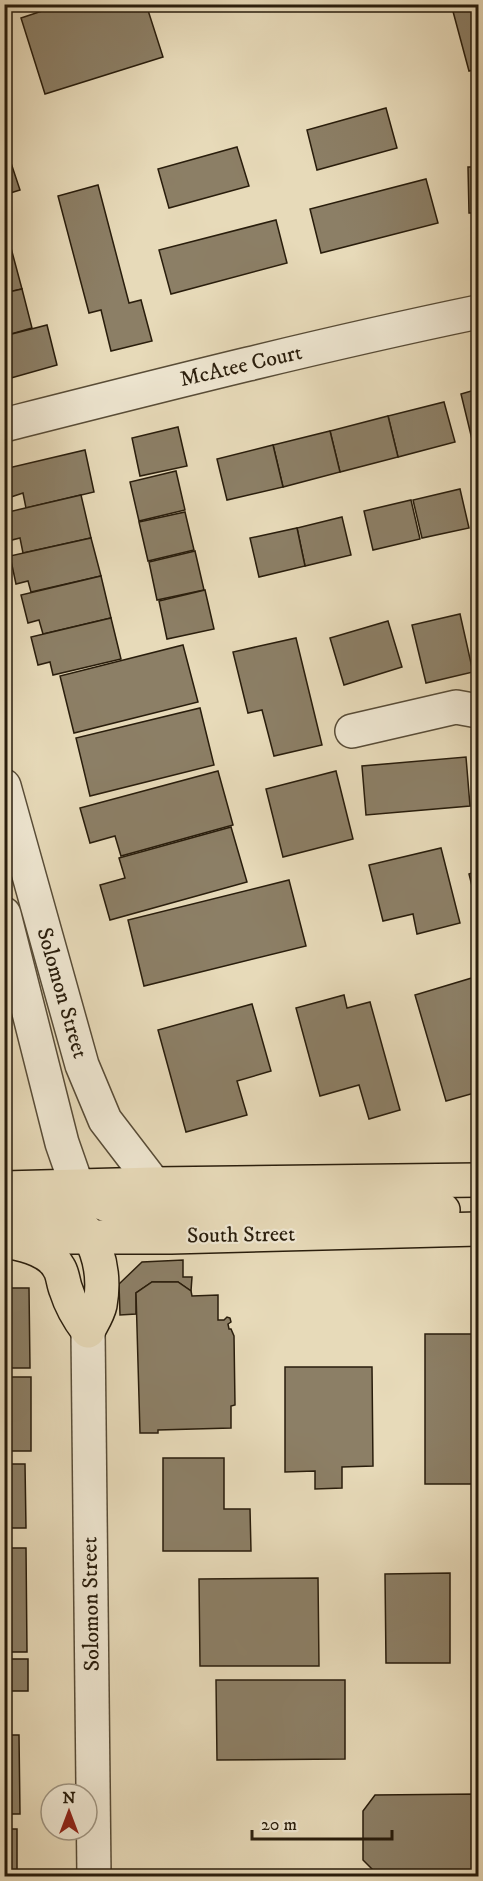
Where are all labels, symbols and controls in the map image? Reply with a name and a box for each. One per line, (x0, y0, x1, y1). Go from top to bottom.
street label: McAtee Court (177, 339, 305, 393)
street label: Solomon Street (30, 924, 94, 1062)
street label: South Street (187, 1221, 295, 1249)
street label: Solomon Street (76, 1536, 106, 1672)
north arrow (39, 1782, 99, 1842)
text: N (62, 1788, 76, 1808)
scale bar (252, 1803, 392, 1841)
text: 20 m (261, 1814, 297, 1836)

